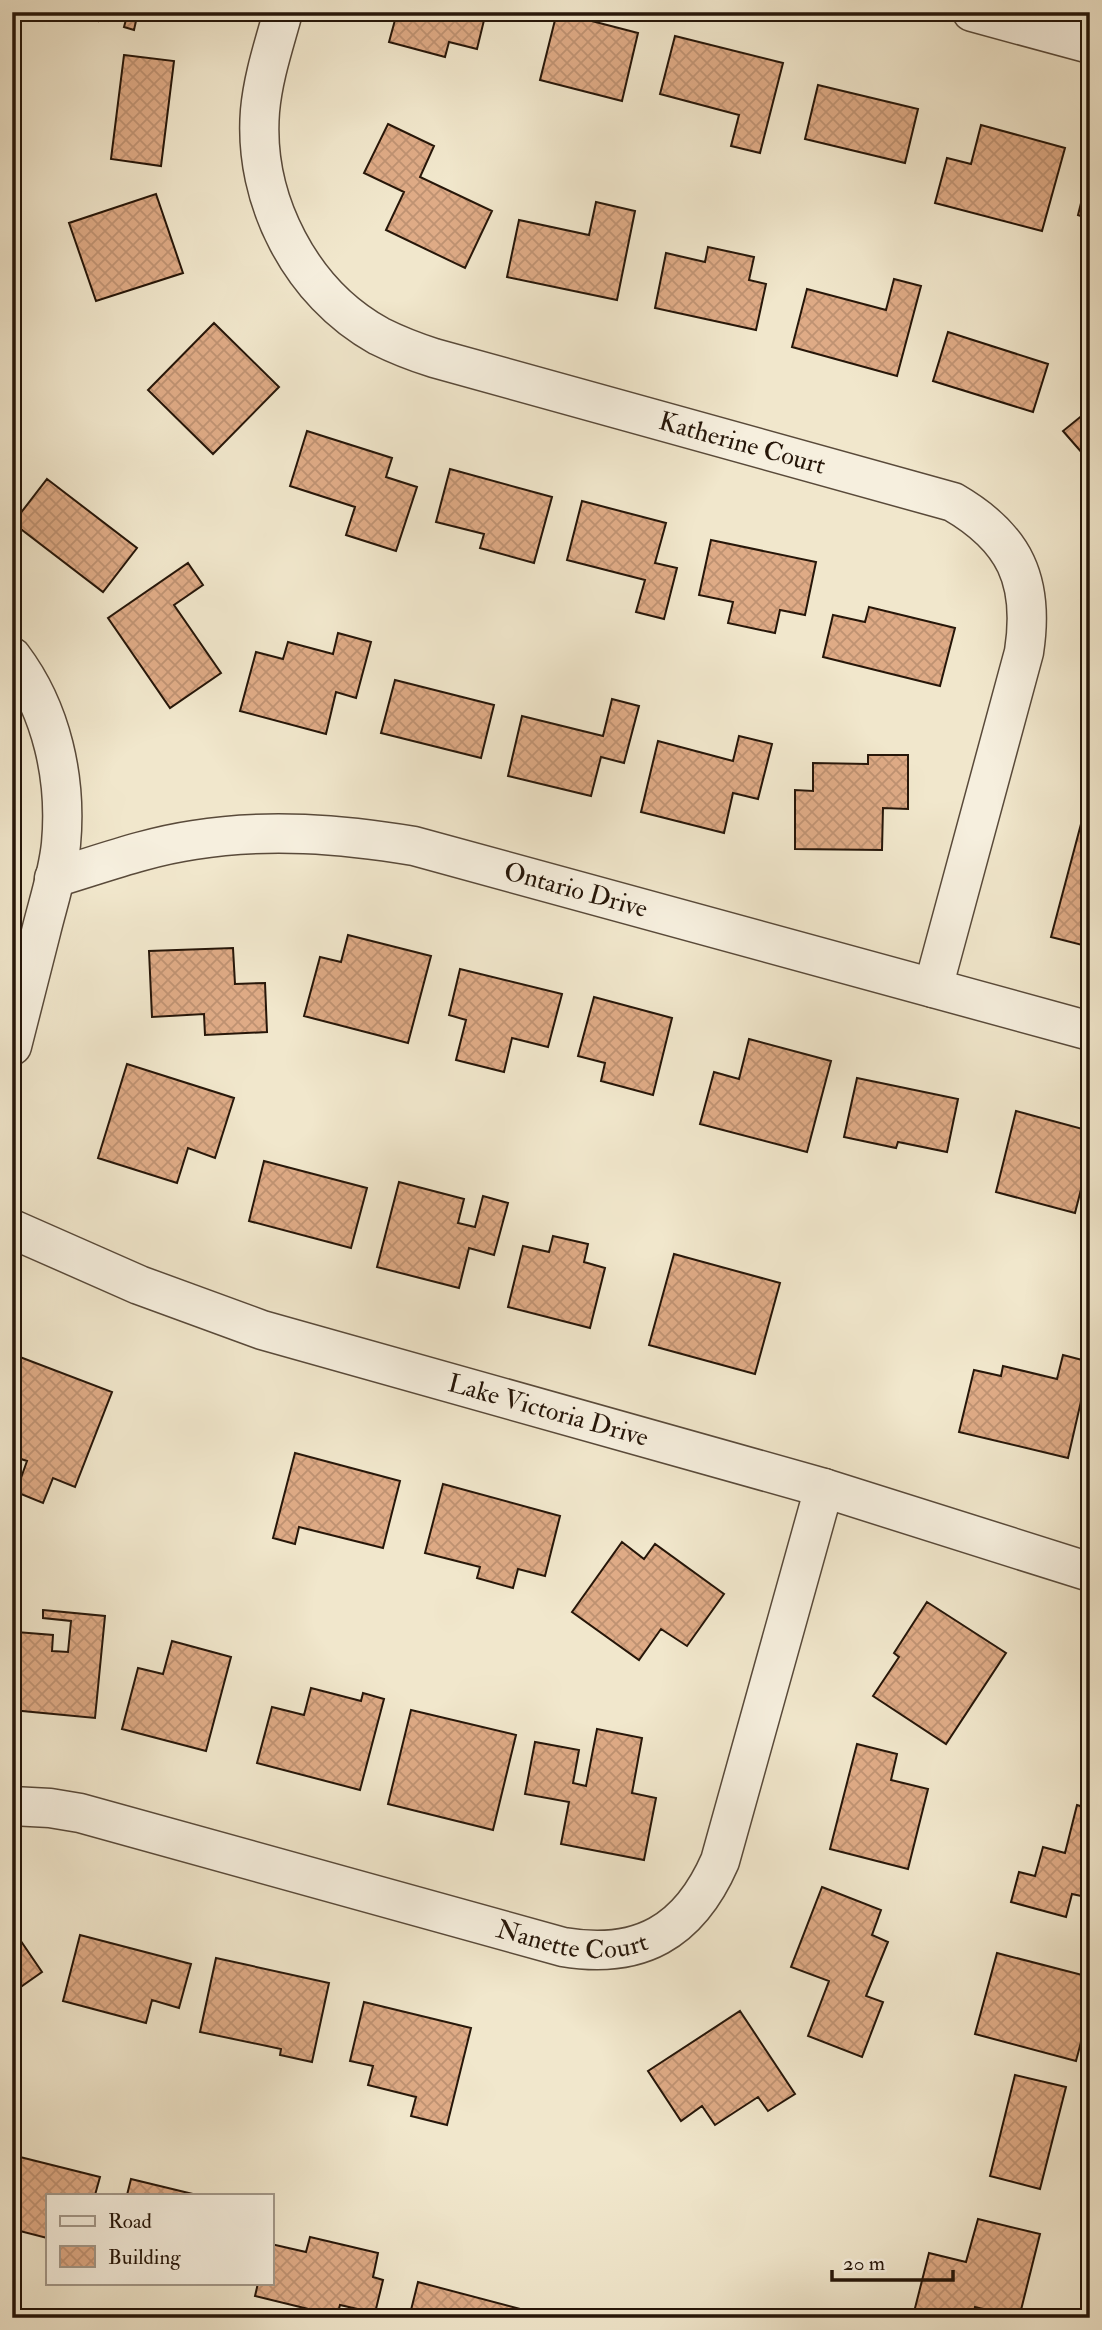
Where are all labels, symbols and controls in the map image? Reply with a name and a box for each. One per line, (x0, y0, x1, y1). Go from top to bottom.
street label: Katherine Court (655, 405, 829, 482)
street label: Ontario Drive (500, 855, 651, 925)
street label: Lake Victoria Drive (444, 1367, 652, 1454)
street label: Nanette Court (492, 1913, 653, 1966)
legend (46, 2194, 273, 2284)
text: Road (108, 2208, 153, 2235)
scale bar (832, 2239, 953, 2283)
text: Building (108, 2244, 181, 2271)
text: 20 m (843, 2250, 885, 2277)

